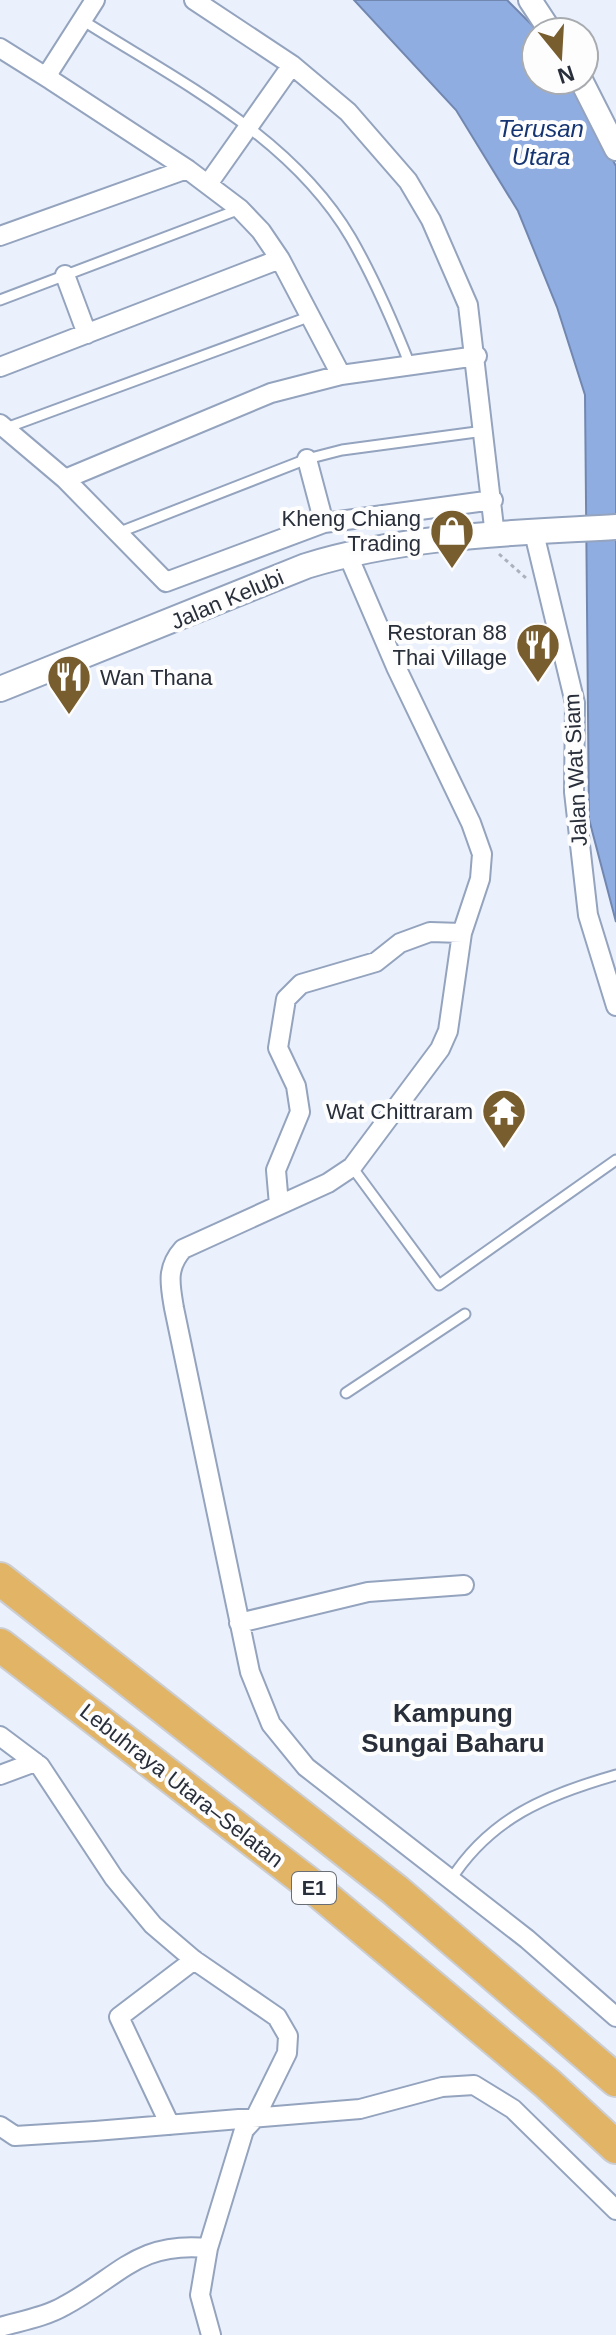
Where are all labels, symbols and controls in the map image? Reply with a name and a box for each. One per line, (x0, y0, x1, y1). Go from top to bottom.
north arrow (520, 16, 600, 96)
text: N (555, 60, 577, 89)
water label: Terusan Utara (498, 115, 584, 170)
place label: Kheng Chiang Trading (282, 506, 421, 556)
shop icon: Kheng Chiang Trading (428, 507, 476, 570)
street label: Jalan Kelubi (167, 565, 287, 634)
place label: Restoran 88 Thai Village (387, 620, 507, 670)
restaurant icon: Restoran 88 Thai Village (514, 621, 562, 684)
restaurant icon: Wan Thana (45, 653, 93, 716)
place label: Wan Thana (100, 665, 213, 690)
street label: Jalan Wat Siam (559, 693, 592, 847)
temple icon: Wat Chittraram (480, 1087, 528, 1150)
place label: Wat Chittraram (326, 1099, 473, 1124)
street label: Lebuhraya Utara–Selatan (75, 1698, 288, 1872)
district label: Kampung Sungai Baharu (361, 1698, 545, 1758)
road number: E1 (292, 1872, 336, 1904)

